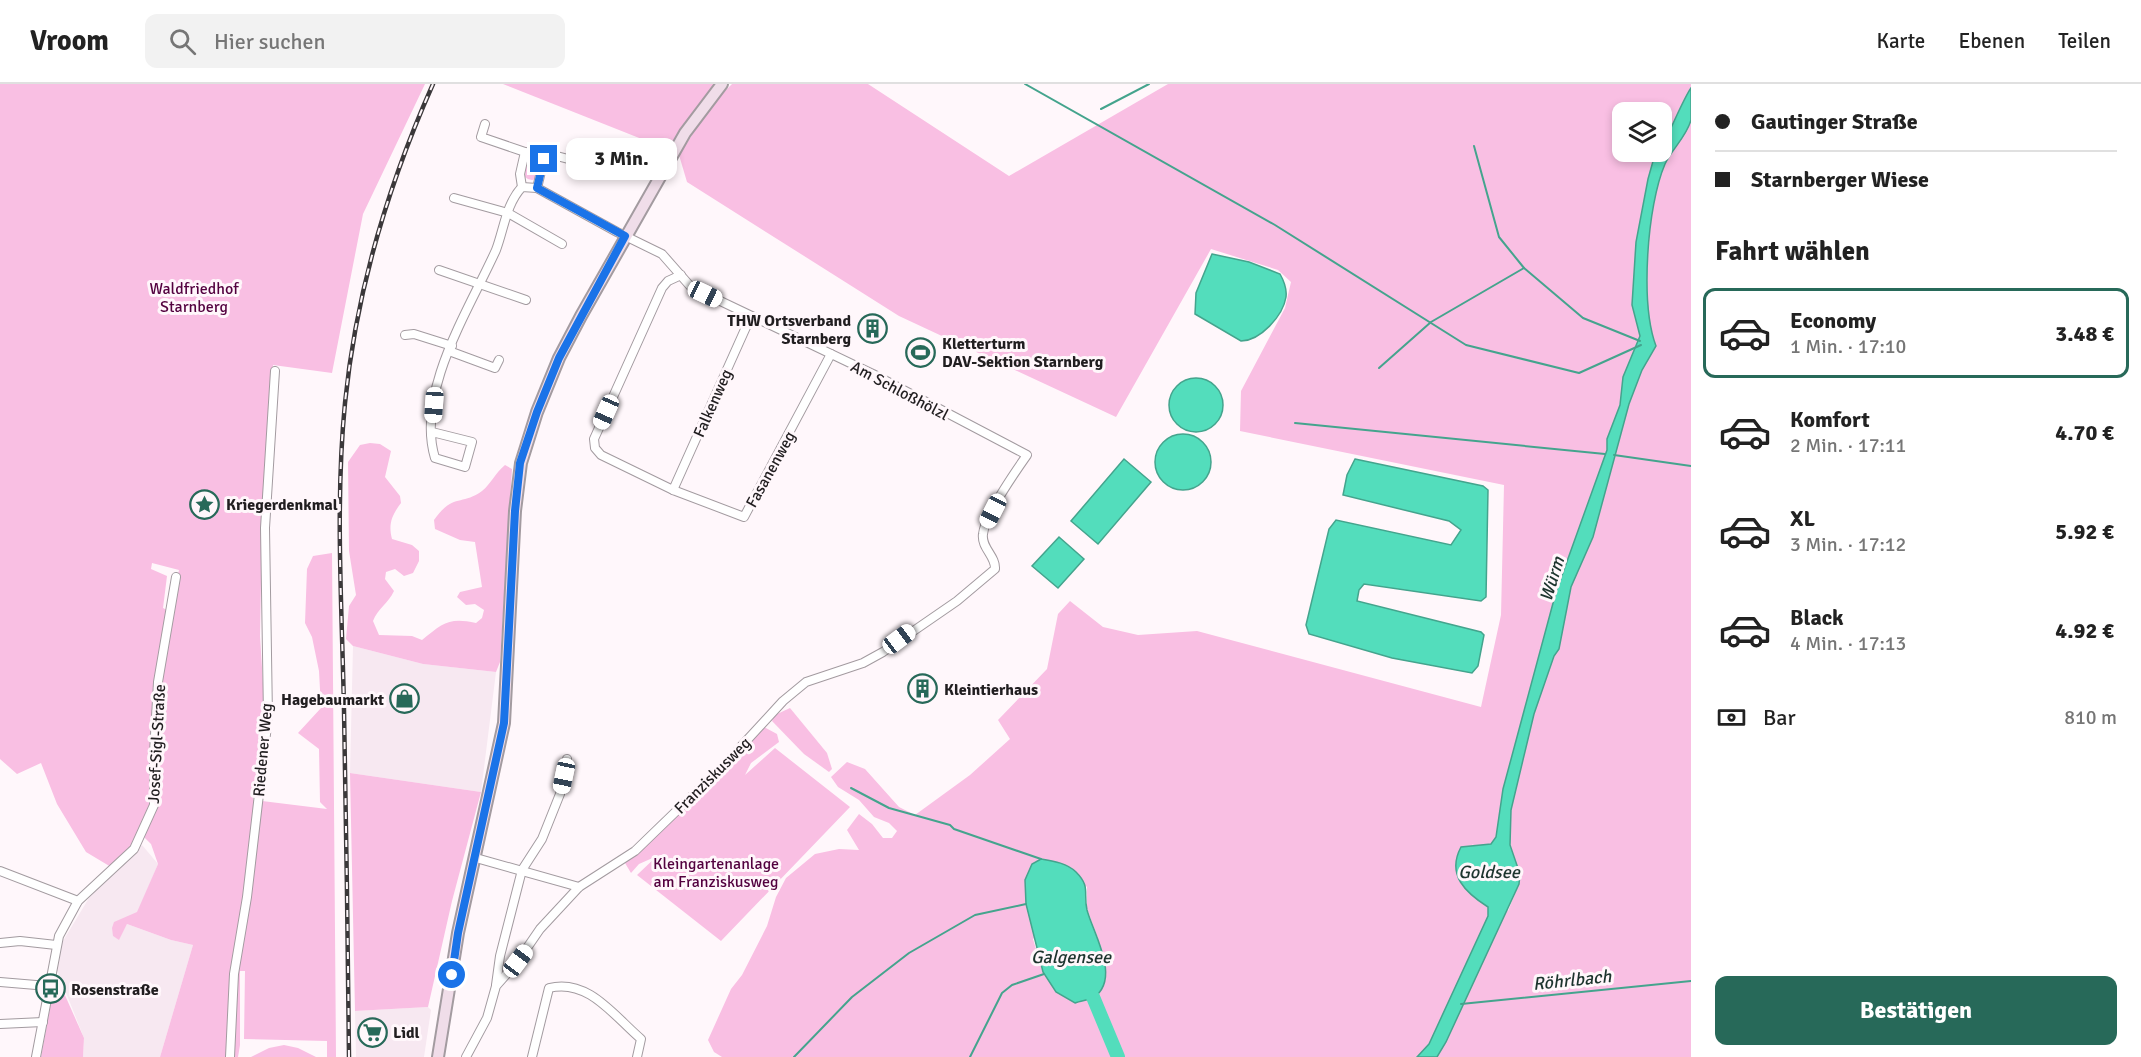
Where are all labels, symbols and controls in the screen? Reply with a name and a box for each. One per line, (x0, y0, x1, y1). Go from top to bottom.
search box (145, 14, 565, 68)
text: Vroom (30, 24, 109, 58)
icon: search (166, 25, 199, 58)
text: Hier suchen (214, 28, 326, 55)
text: Karte (1876, 28, 1925, 54)
text: Ebenen (1958, 28, 2025, 54)
text: Teilen (2058, 28, 2111, 54)
map controls (1612, 102, 1672, 162)
button: layers (1612, 102, 1672, 162)
text: Gautinger Straße (1751, 108, 1918, 135)
callout: 3 Min. (565, 138, 676, 180)
route end (530, 145, 557, 172)
text: 3 Min. (594, 146, 649, 171)
text: Starnberger Wiese (1751, 166, 1929, 193)
text: Fahrt wählen (1715, 235, 1870, 268)
car (685, 278, 725, 310)
park label: Waldfriedhof Starnberg (149, 279, 239, 317)
icon: car (1718, 306, 1772, 360)
text: Economy (1790, 307, 1876, 334)
place label: THW Ortsverband Starnberg (727, 311, 851, 349)
building icon: THW Ortsverband Starnberg (856, 313, 888, 345)
text: 3.48 € (2055, 320, 2114, 347)
place label: Kletterturm DAV-Sektion Starnberg (942, 334, 1104, 372)
text: 1 Min. · 17:10 (1790, 334, 1906, 359)
sports icon: Kletterturm DAV-Sektion Starnberg (905, 336, 937, 368)
street label: Am Schloßhölzl (847, 357, 952, 425)
street label: Falkenweg (689, 366, 737, 441)
car (424, 386, 444, 424)
car (590, 392, 622, 432)
icon: car (1718, 405, 1772, 459)
text: Komfort (1790, 406, 1870, 433)
text: 4.70 € (2055, 419, 2114, 446)
street label: Fasanenweg (742, 428, 800, 511)
text: 2 Min. · 17:11 (1790, 433, 1906, 458)
place icon: Kriegerdenkmal (189, 488, 221, 520)
car (977, 491, 1009, 531)
place label: Kriegerdenkmal (226, 495, 338, 515)
icon: car (1718, 504, 1772, 558)
text: XL (1790, 505, 1815, 532)
text: 5.92 € (2055, 518, 2114, 545)
text: 3 Min. · 17:12 (1790, 532, 1906, 557)
water label: Würm (1535, 553, 1569, 604)
icon: car (1718, 603, 1772, 657)
text: Black (1790, 604, 1844, 631)
text: 4.92 € (2055, 617, 2114, 644)
car (879, 621, 919, 657)
text: 4 Min. · 17:13 (1790, 631, 1906, 656)
building icon: Kleintierhaus (907, 673, 939, 705)
place label: Kleintierhaus (944, 680, 1038, 700)
shop icon: Hagebaumarkt (389, 683, 421, 715)
street label: Josef-Sigl-Straße (144, 684, 170, 804)
place label: Hagebaumarkt (281, 690, 384, 710)
icon: cash (1715, 701, 1748, 734)
street label: Riedener Weg (249, 702, 277, 798)
text: Bar (1763, 704, 1796, 731)
text: 810 m (2064, 705, 2117, 730)
street label: Franziskusweg (670, 733, 755, 818)
car (551, 757, 577, 795)
park label: Kleingartenanlage am Franziskusweg (653, 854, 779, 892)
water label: Goldsee (1458, 861, 1521, 883)
car (500, 941, 536, 981)
water label: Galgensee (1031, 946, 1112, 968)
route start (438, 961, 465, 988)
water label: Röhrlbach (1532, 965, 1613, 995)
bus stop icon: Rosenstraße (34, 973, 66, 1005)
button: Bestätigen (1715, 976, 2117, 1045)
place label: Rosenstraße (71, 980, 159, 1000)
supermarket icon: Lidl (356, 1016, 388, 1048)
place label: Lidl (393, 1023, 420, 1043)

